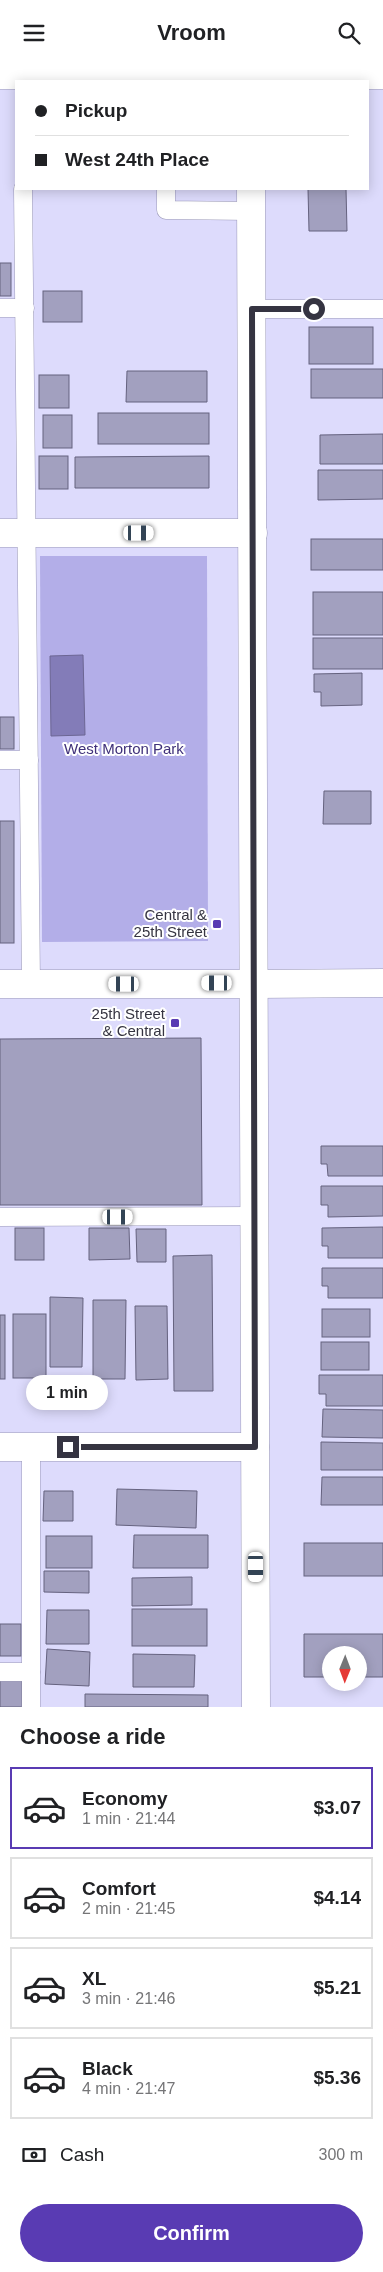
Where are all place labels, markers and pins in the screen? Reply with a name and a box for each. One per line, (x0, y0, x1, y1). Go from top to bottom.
place label: Central & 25th Street (134, 906, 208, 940)
marker: Central & 25th Street (211, 918, 223, 930)
place label: 25th Street & Central (92, 1005, 166, 1039)
marker: 25th Street & Central (169, 1017, 181, 1029)

